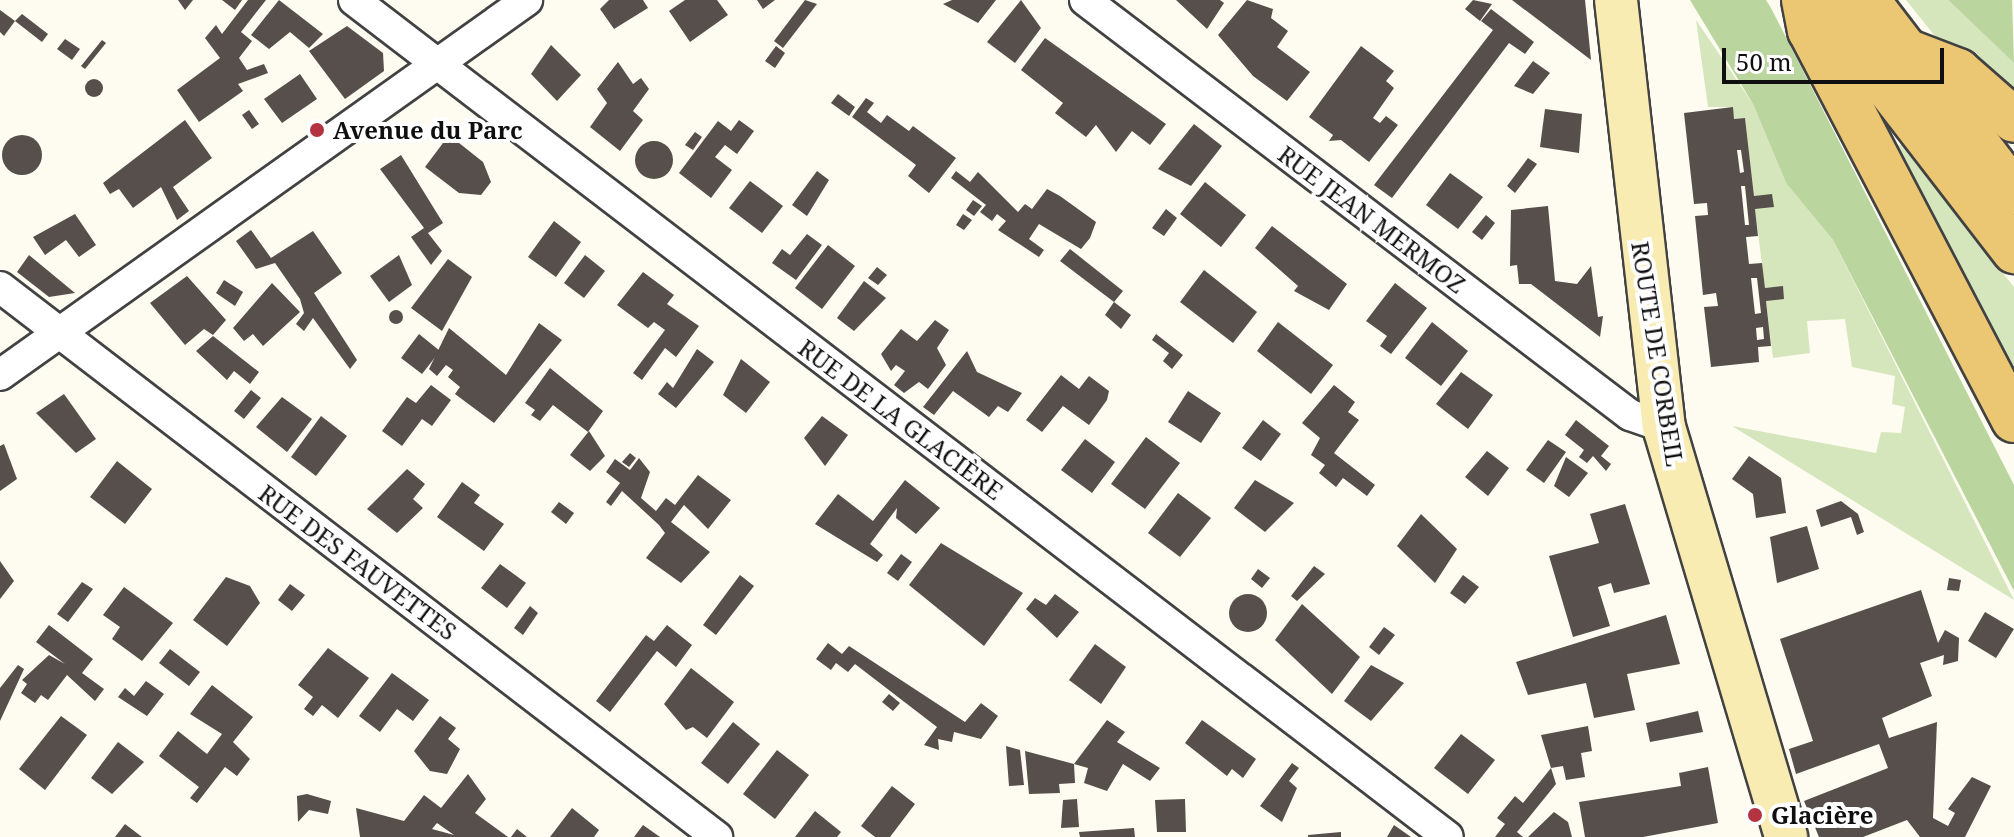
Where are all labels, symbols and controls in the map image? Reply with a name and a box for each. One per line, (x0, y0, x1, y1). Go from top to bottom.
scale bar (1726, 32, 1948, 82)
text: 50 m (1736, 45, 1792, 78)
place label: Avenue du Parc (333, 116, 523, 144)
marker: Avenue du Parc (308, 121, 326, 139)
street label: RUE JEAN MERMOZ (1273, 139, 1471, 299)
street label: ROUTE DE CORBEIL (1626, 239, 1690, 469)
street label: RUE DE LA GLACIÈRE (793, 333, 1009, 505)
street label: RUE DES FAUVETTES (253, 478, 463, 646)
place label: Glacière (1771, 801, 1873, 829)
marker: Glacière (1746, 806, 1764, 824)

